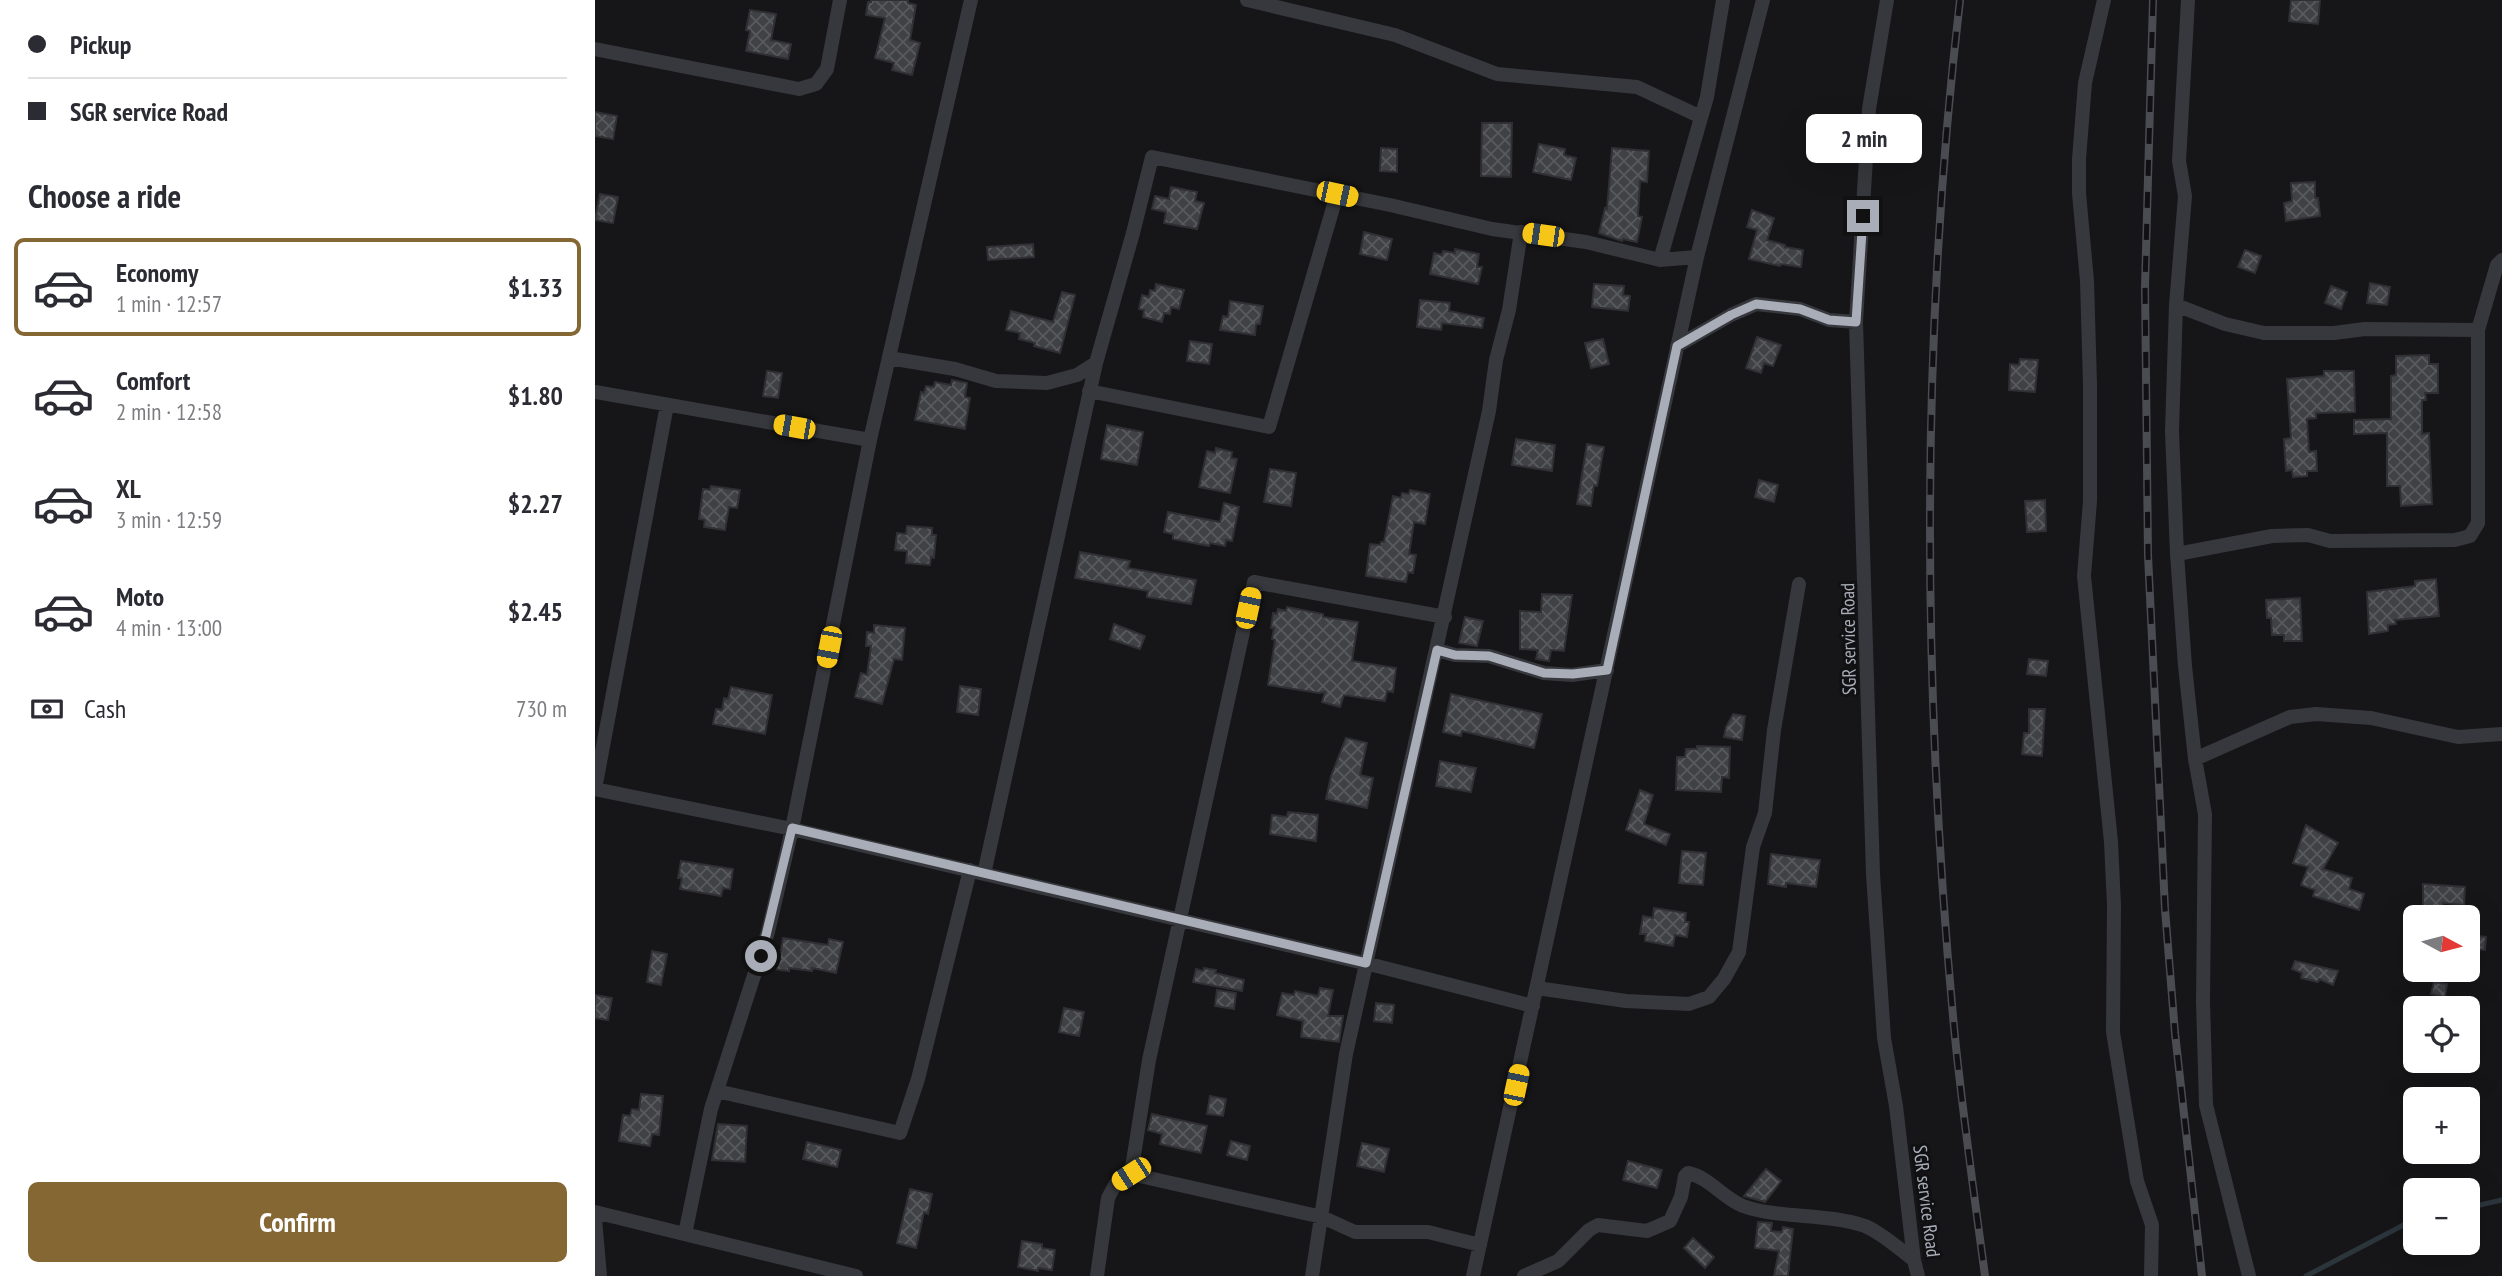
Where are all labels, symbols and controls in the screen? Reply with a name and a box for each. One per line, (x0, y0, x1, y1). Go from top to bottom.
text: Pickup (70, 28, 131, 61)
text: SGR service Road (70, 95, 228, 128)
callout: 2 min (1805, 114, 1921, 164)
text: 2 min (1841, 124, 1887, 153)
text: Choose a ride (28, 175, 181, 217)
car (1315, 179, 1360, 209)
route end (1847, 200, 1879, 232)
car (1521, 222, 1566, 248)
icon: car (32, 256, 95, 319)
text: Economy (116, 256, 198, 289)
text: $1.33 (508, 271, 563, 304)
text: 1 min · 12:57 (116, 289, 222, 318)
icon: car (32, 364, 95, 427)
text: Comfort (116, 364, 190, 397)
text: $1.80 (508, 379, 563, 412)
text: 2 min · 12:58 (116, 397, 222, 426)
car (772, 413, 817, 441)
icon: car (32, 472, 95, 535)
text: XL (116, 472, 141, 505)
text: $2.27 (508, 487, 563, 520)
text: 3 min · 12:59 (116, 505, 222, 534)
icon: car (32, 580, 95, 643)
text: Moto (116, 580, 164, 613)
street label: SGR service Road (1835, 583, 1861, 695)
car (1234, 585, 1263, 631)
text: $2.45 (508, 595, 563, 628)
text: 4 min · 13:00 (116, 613, 222, 642)
car (815, 624, 844, 670)
icon: cash (28, 690, 66, 728)
text: Cash (84, 692, 126, 725)
text: 730 m (516, 694, 567, 723)
north arrow (2403, 905, 2480, 982)
map controls (2403, 905, 2480, 1255)
route start (745, 940, 777, 972)
button: locate (2403, 996, 2480, 1073)
car (1502, 1062, 1531, 1108)
button: + (2403, 1087, 2480, 1164)
street label: SGR service Road (1908, 1144, 1946, 1258)
car (1108, 1154, 1155, 1194)
button: − (2403, 1178, 2480, 1255)
button: Confirm (28, 1182, 567, 1262)

